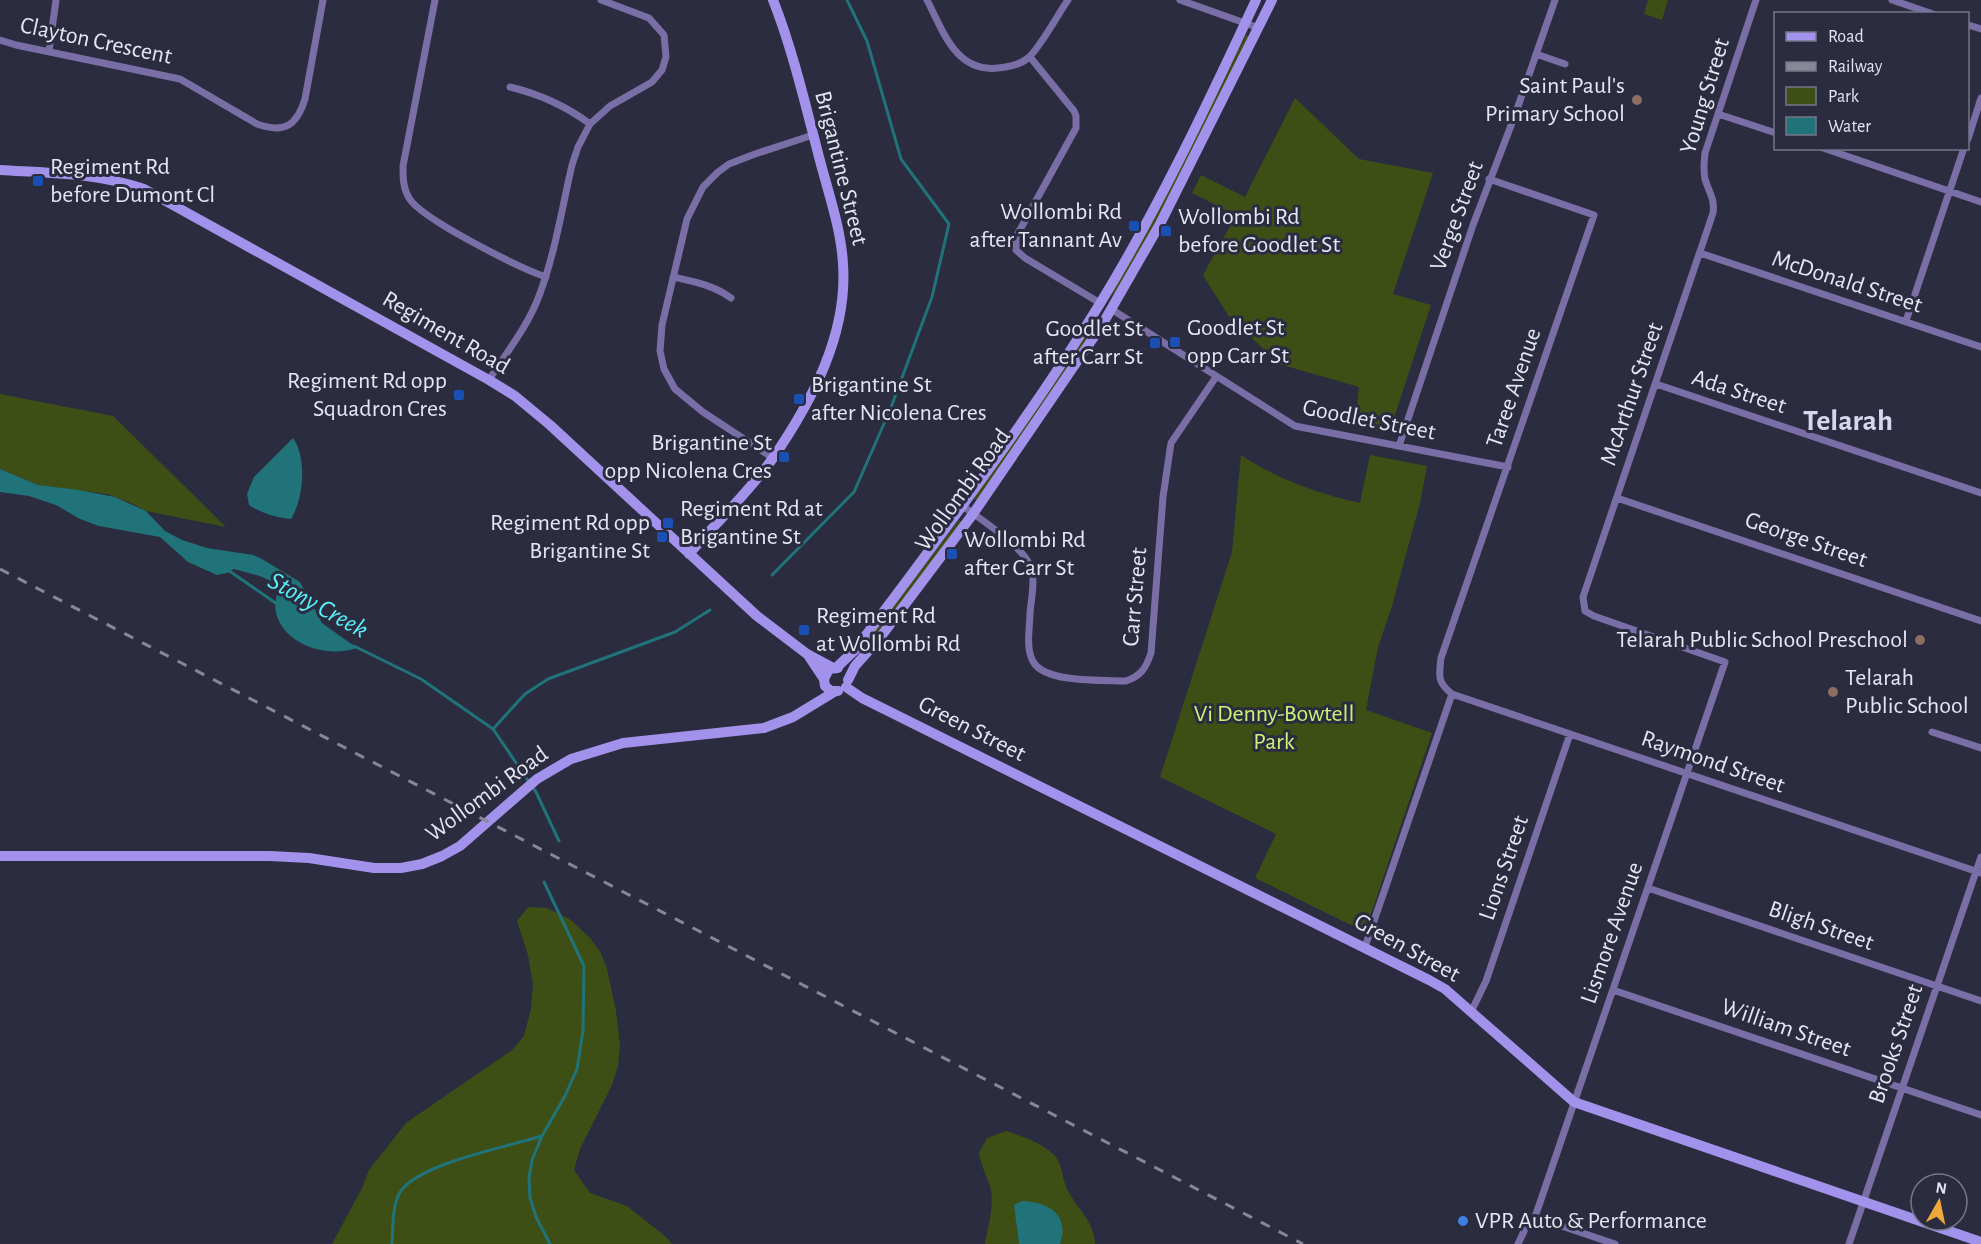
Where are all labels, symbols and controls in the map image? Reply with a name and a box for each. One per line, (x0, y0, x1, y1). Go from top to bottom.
legend (1774, 12, 1969, 150)
street label: Clayton Crescent (18, 13, 174, 69)
text: Road (1828, 28, 1864, 46)
street label: Young Street (1676, 35, 1734, 157)
text: Railway (1828, 58, 1883, 76)
place label: Saint Paul's Primary School (1485, 74, 1625, 126)
street label: Brigantine Street (810, 88, 872, 248)
text: Park (1828, 88, 1860, 106)
marker: Saint Paul's Primary School (1630, 93, 1644, 107)
text: Water (1828, 118, 1871, 136)
place label: Regiment Rd before Dumont Cl (50, 155, 215, 207)
street label: Verge Street (1426, 158, 1488, 274)
marker: Regiment Rd before Dumont Cl (31, 174, 45, 188)
place label: Wollombi Rd after Tannant Av (970, 200, 1122, 252)
place label: Wollombi Rd before Goodlet St (1178, 205, 1340, 257)
marker: Wollombi Rd after Tannant Av (1127, 219, 1141, 233)
marker: Wollombi Rd before Goodlet St (1159, 224, 1173, 238)
street label: McDonald Street (1769, 246, 1925, 318)
street label: Regiment Road (378, 287, 514, 379)
place label: Goodlet St opp Carr St (1187, 316, 1289, 368)
place label: Goodlet St after Carr St (1033, 317, 1143, 369)
street label: McArthur Street (1596, 319, 1668, 469)
street label: Taree Avenue (1482, 325, 1546, 451)
marker: Goodlet St opp Carr St (1168, 335, 1182, 349)
marker: Goodlet St after Carr St (1148, 336, 1162, 350)
street label: Ada Street (1689, 366, 1789, 419)
place label: Regiment Rd opp Squadron Cres (287, 369, 447, 421)
place label: Brigantine St after Nicolena Cres (811, 373, 987, 425)
marker: Regiment Rd opp Squadron Cres (452, 388, 466, 402)
marker: Brigantine St after Nicolena Cres (792, 392, 806, 406)
street label: Goodlet Street (1300, 395, 1438, 445)
district label: Telarah (1803, 406, 1893, 436)
street label: Wollombi Road (911, 424, 1015, 556)
place label: Brigantine St opp Nicolena Cres (605, 431, 772, 483)
marker: Brigantine St opp Nicolena Cres (777, 450, 791, 464)
place label: Regiment Rd at Brigantine St (680, 497, 823, 549)
street label: George Street (1742, 508, 1870, 572)
place label: Regiment Rd opp Brigantine St (490, 511, 650, 563)
marker: Regiment Rd at Brigantine St (661, 516, 675, 530)
place label: Wollombi Rd after Carr St (964, 528, 1086, 580)
marker: Regiment Rd opp Brigantine St (655, 530, 669, 544)
street label: Carr Street (1119, 546, 1151, 648)
marker: Wollombi Rd after Carr St (945, 547, 959, 561)
water label: Stony Creek (264, 567, 372, 643)
place label: Regiment Rd at Wollombi Rd (816, 604, 960, 656)
marker: Regiment Rd at Wollombi Rd (797, 623, 811, 637)
place label: Telarah Public School Preschool (1616, 628, 1908, 652)
marker: Telarah Public School Preschool (1913, 633, 1927, 647)
place label: Telarah Public School (1845, 666, 1969, 718)
marker: Telarah Public School (1826, 685, 1840, 699)
street label: Green Street (915, 692, 1030, 766)
park label: Vi Denny-Bowtell Park (1194, 702, 1354, 754)
street label: Raymond Street (1638, 726, 1788, 798)
street label: Wollombi Road (421, 742, 553, 846)
street label: Lions Street (1475, 812, 1533, 923)
street label: Lismore Avenue (1577, 859, 1647, 1007)
street label: Bligh Street (1765, 897, 1877, 955)
street label: Green Street (1350, 909, 1464, 987)
street label: Brooks Street (1864, 981, 1928, 1107)
street label: William Street (1718, 995, 1854, 1061)
north arrow (1909, 1172, 1969, 1232)
text: N (1934, 1179, 1948, 1197)
place label: VPR Auto & Performance (1475, 1209, 1707, 1233)
marker: VPR Auto & Performance (1456, 1214, 1470, 1228)

